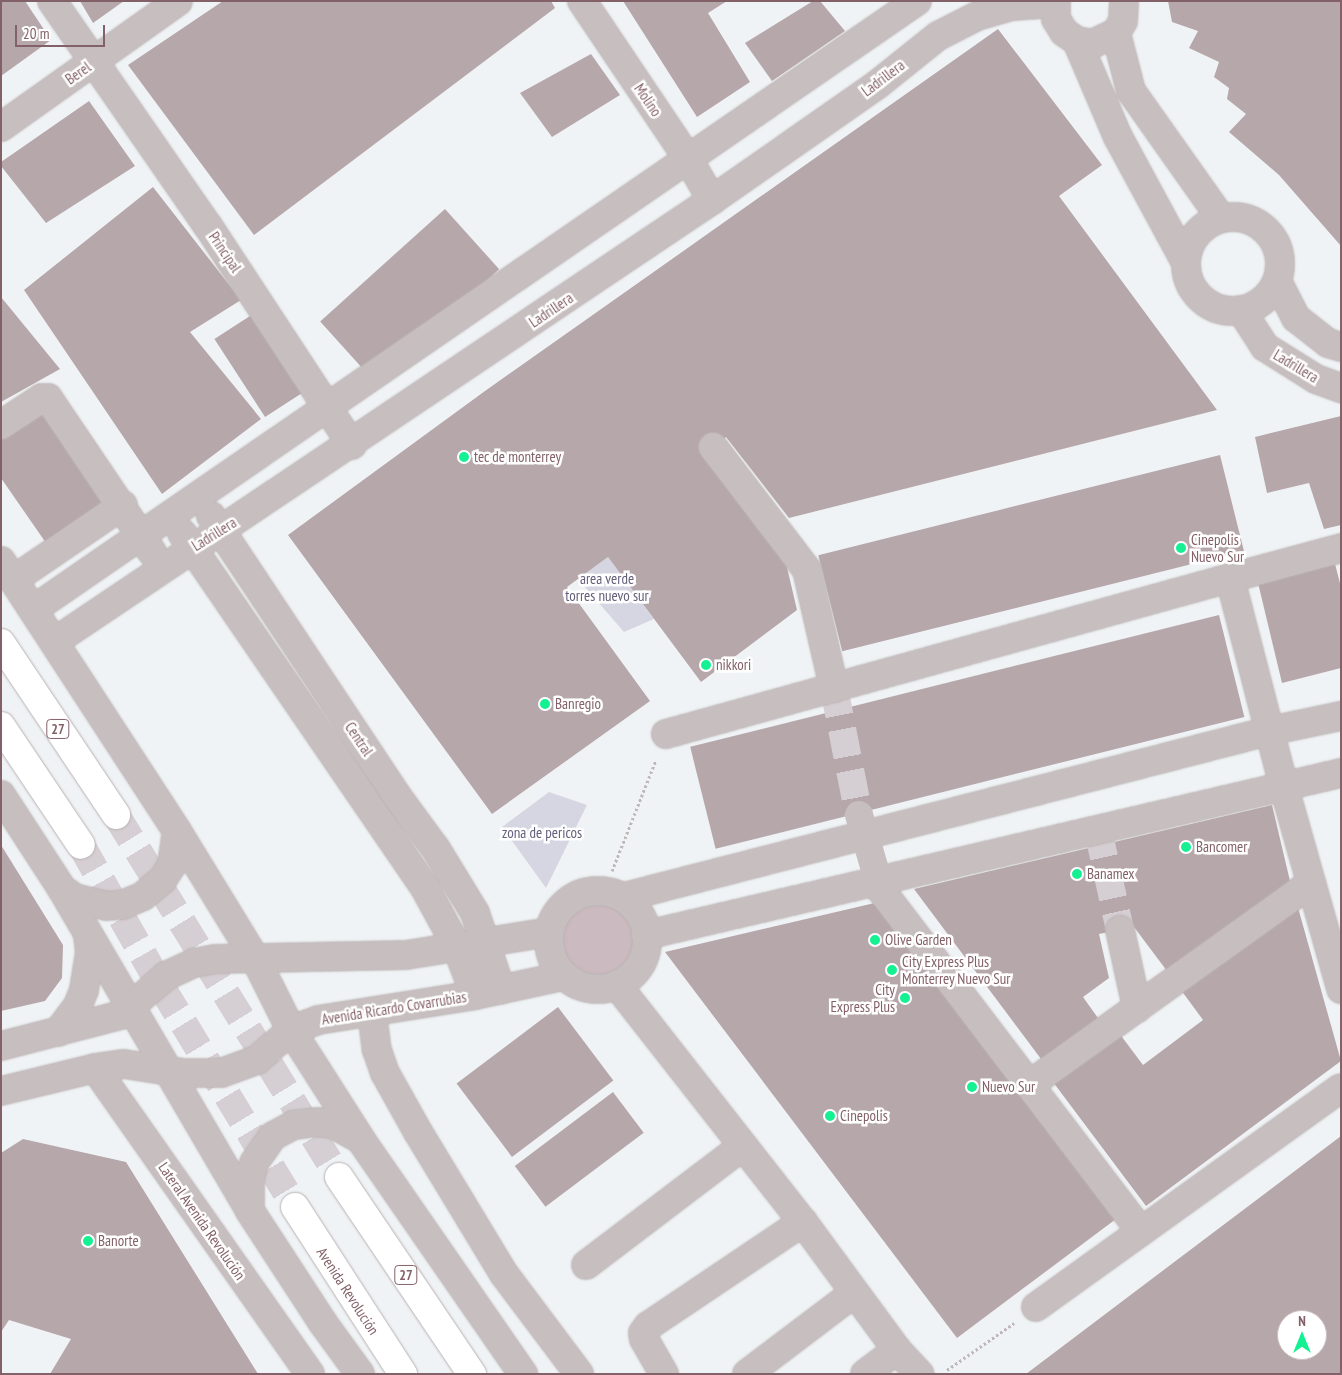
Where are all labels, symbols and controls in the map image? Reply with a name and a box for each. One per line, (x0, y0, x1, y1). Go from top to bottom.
scale bar (18, 15, 108, 47)
text: 20 m (23, 24, 49, 43)
street label: Ladrillera (858, 56, 908, 100)
street label: Berel (62, 58, 94, 88)
street label: Molino (631, 80, 665, 120)
street label: Principal (205, 228, 245, 276)
street label: Ladrillera (526, 289, 576, 331)
street label: Ladrillera (1270, 346, 1322, 386)
place label: tec de monterrey (474, 448, 561, 466)
marker: tec de monterrey (458, 451, 470, 463)
street label: Ladrillera (188, 513, 240, 555)
place label: Cinepolis Nuevo Sur (1191, 530, 1244, 565)
marker: Cinepolis Nuevo Sur (1175, 542, 1187, 554)
park label: area verde torres nuevo sur (565, 569, 649, 604)
place label: nikkori (716, 656, 751, 674)
marker: nikkori (700, 659, 712, 671)
place label: Banregio (555, 695, 601, 713)
marker: Banregio (539, 698, 551, 710)
road number: 27 (46, 718, 70, 741)
street label: Central (341, 719, 377, 759)
park label: zona de pericos (502, 824, 582, 842)
place label: Bancomer (1196, 838, 1247, 856)
marker: Bancomer (1180, 841, 1192, 853)
place label: Banamex (1087, 865, 1135, 883)
marker: Banamex (1071, 868, 1083, 880)
place label: Olive Garden (885, 931, 952, 949)
marker: Olive Garden (869, 934, 881, 946)
place label: City Express Plus Monterrey Nuevo Sur (902, 952, 1011, 987)
marker: City Express Plus Monterrey Nuevo Sur (886, 964, 898, 976)
place label: City Express Plus (830, 980, 895, 1015)
street label: Avenida Ricardo Covarrubias (320, 988, 468, 1028)
marker: City Express Plus (899, 992, 911, 1004)
place label: Nuevo Sur (982, 1078, 1035, 1096)
marker: Nuevo Sur (966, 1081, 978, 1093)
place label: Cinepolis (840, 1107, 888, 1125)
marker: Cinepolis (824, 1110, 836, 1122)
street label: Lateral Avenida Revolución (155, 1159, 249, 1283)
place label: Banorte (98, 1232, 139, 1250)
marker: Banorte (82, 1235, 94, 1247)
street label: Avenida Revolución (313, 1244, 383, 1338)
road number: 27 (394, 1264, 418, 1286)
north arrow (1277, 1310, 1327, 1360)
text: N (1298, 1312, 1306, 1330)

